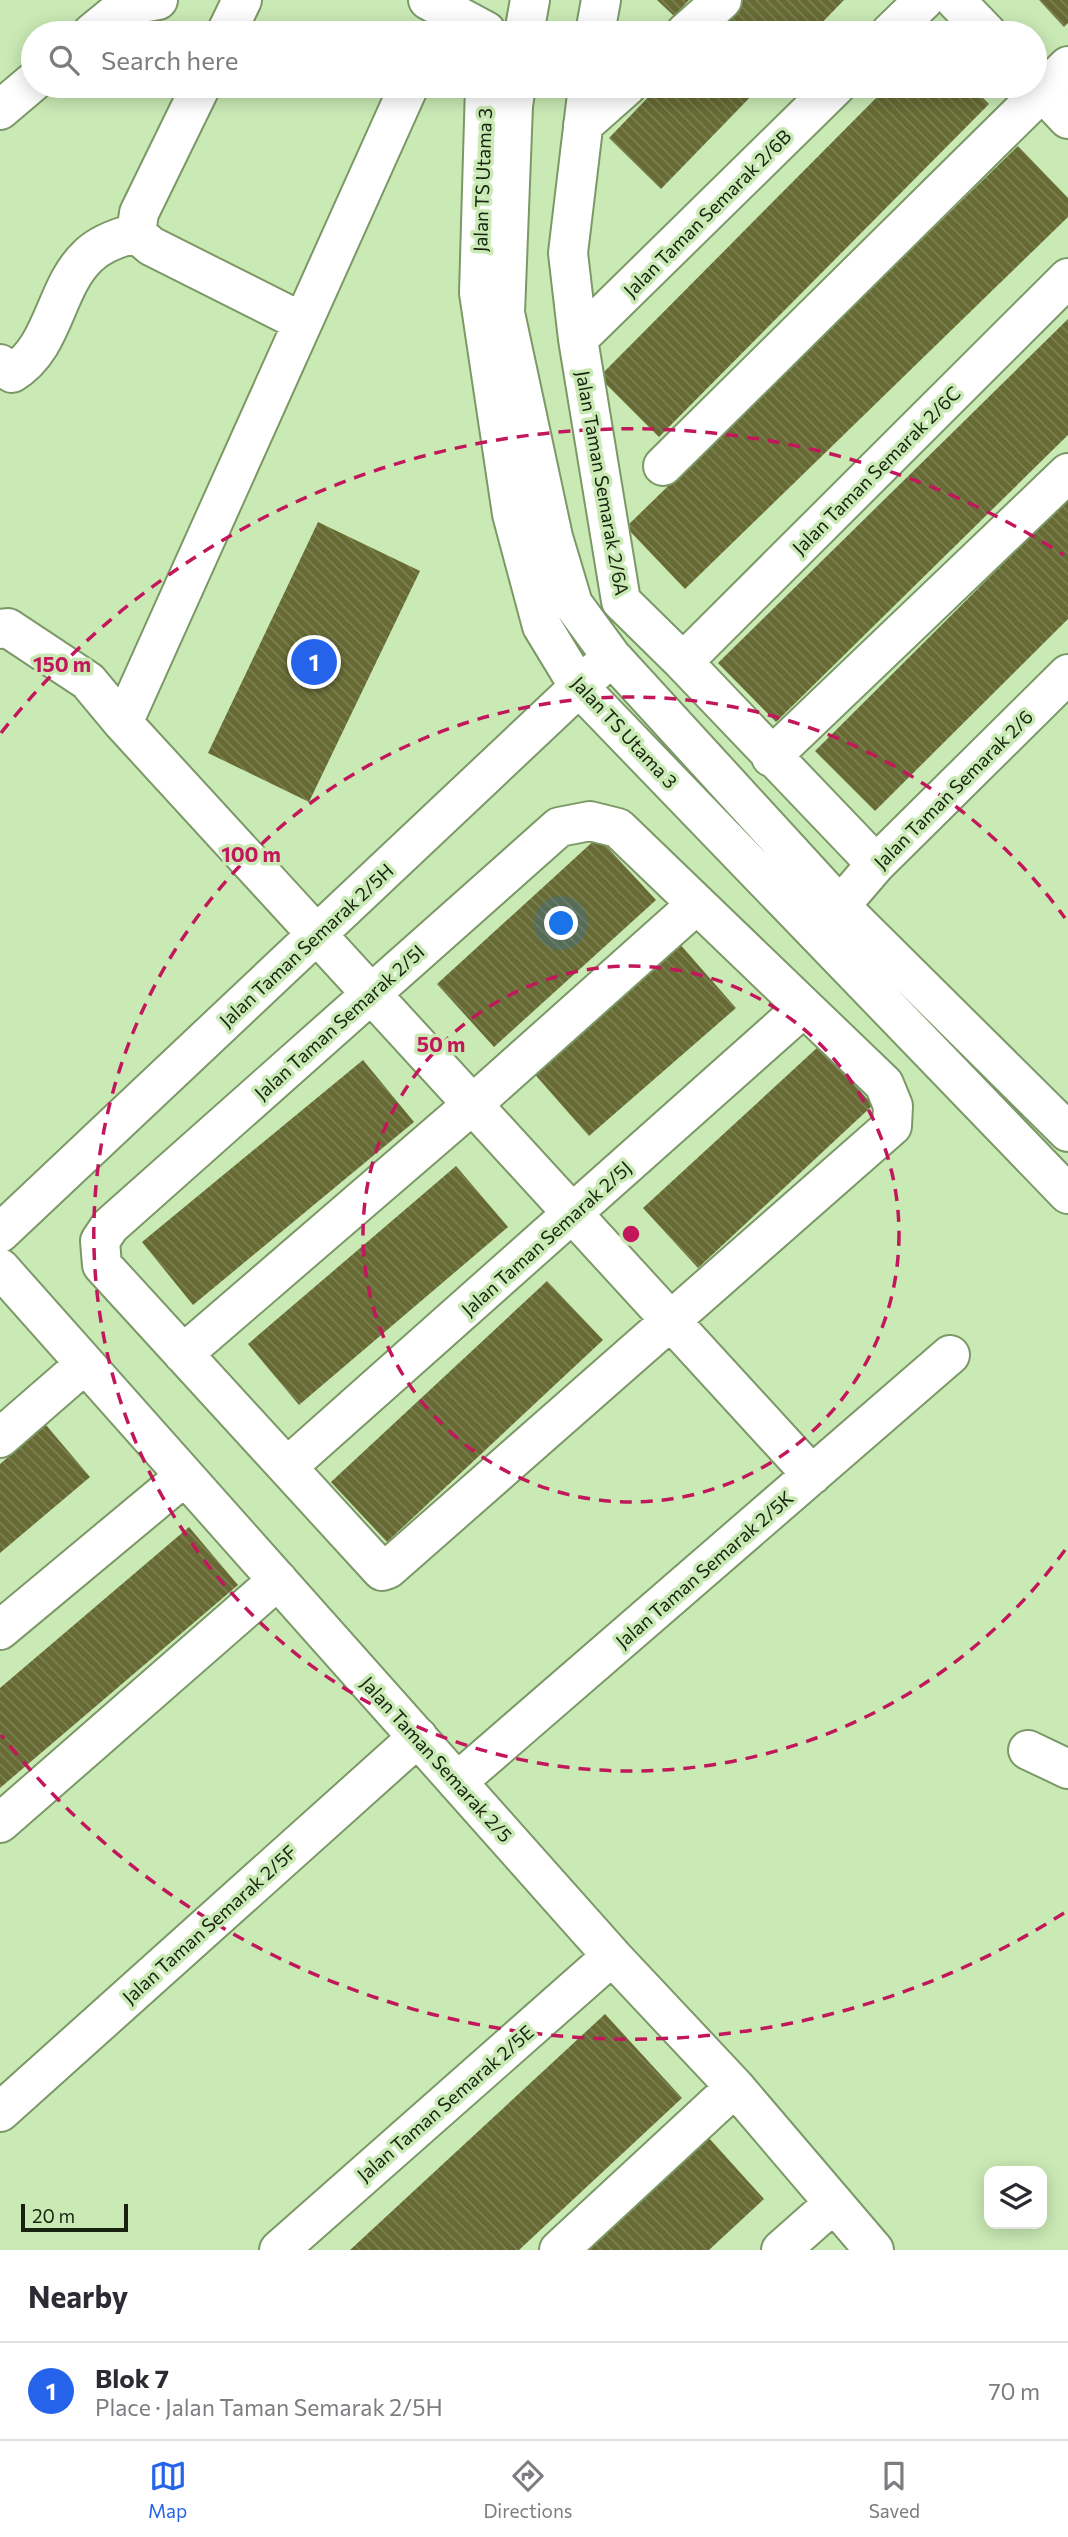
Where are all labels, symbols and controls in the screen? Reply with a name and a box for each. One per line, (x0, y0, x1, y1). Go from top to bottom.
search box (21, 21, 1047, 98)
icon: search (45, 41, 83, 79)
text: Search here (101, 44, 239, 75)
street label: Jalan TS Utama 3 (468, 107, 496, 253)
street label: Jalan Taman Semarak 2/6B (618, 124, 796, 302)
street label: Jalan Taman Semarak 2/6A (572, 369, 634, 597)
street label: Jalan Taman Semarak 2/6C (787, 381, 965, 559)
pin: 1 (291, 636, 337, 688)
text: 150 m (33, 651, 91, 676)
street label: Jalan TS Utama 3 (567, 671, 683, 793)
street label: Jalan Taman Semarak 2/6 (869, 705, 1037, 873)
text: 100 m (221, 841, 281, 866)
street label: Jalan Taman Semarak 2/5H (214, 858, 398, 1032)
your location (544, 906, 578, 940)
street label: Jalan Taman Semarak 2/5I (249, 940, 429, 1104)
text: 50 m (417, 1031, 465, 1056)
street label: Jalan Taman Semarak 2/5J (456, 1156, 636, 1320)
centre of rings (619, 1222, 643, 1246)
street label: Jalan Taman Semarak 2/5K (610, 1485, 798, 1652)
street label: Jalan Taman Semarak 2/5 (356, 1671, 518, 1847)
street label: Jalan Taman Semarak 2/5F (117, 1840, 301, 2008)
street label: Jalan Taman Semarak 2/5E (352, 2020, 538, 2186)
map controls (984, 2166, 1047, 2229)
button: layers (984, 2166, 1047, 2229)
scale bar (21, 2201, 128, 2233)
text: 20 m (32, 2204, 75, 2227)
text: Nearby (28, 2277, 128, 2314)
text: Blok 7 (95, 2362, 169, 2393)
text: 1 (46, 2377, 56, 2405)
text: 70 m (988, 2377, 1040, 2405)
text: Place · Jalan Taman Semarak 2/5H (95, 2393, 443, 2421)
tab: Map (148, 2457, 187, 2522)
tab: Directions (483, 2457, 573, 2522)
tab: Saved (869, 2457, 920, 2522)

